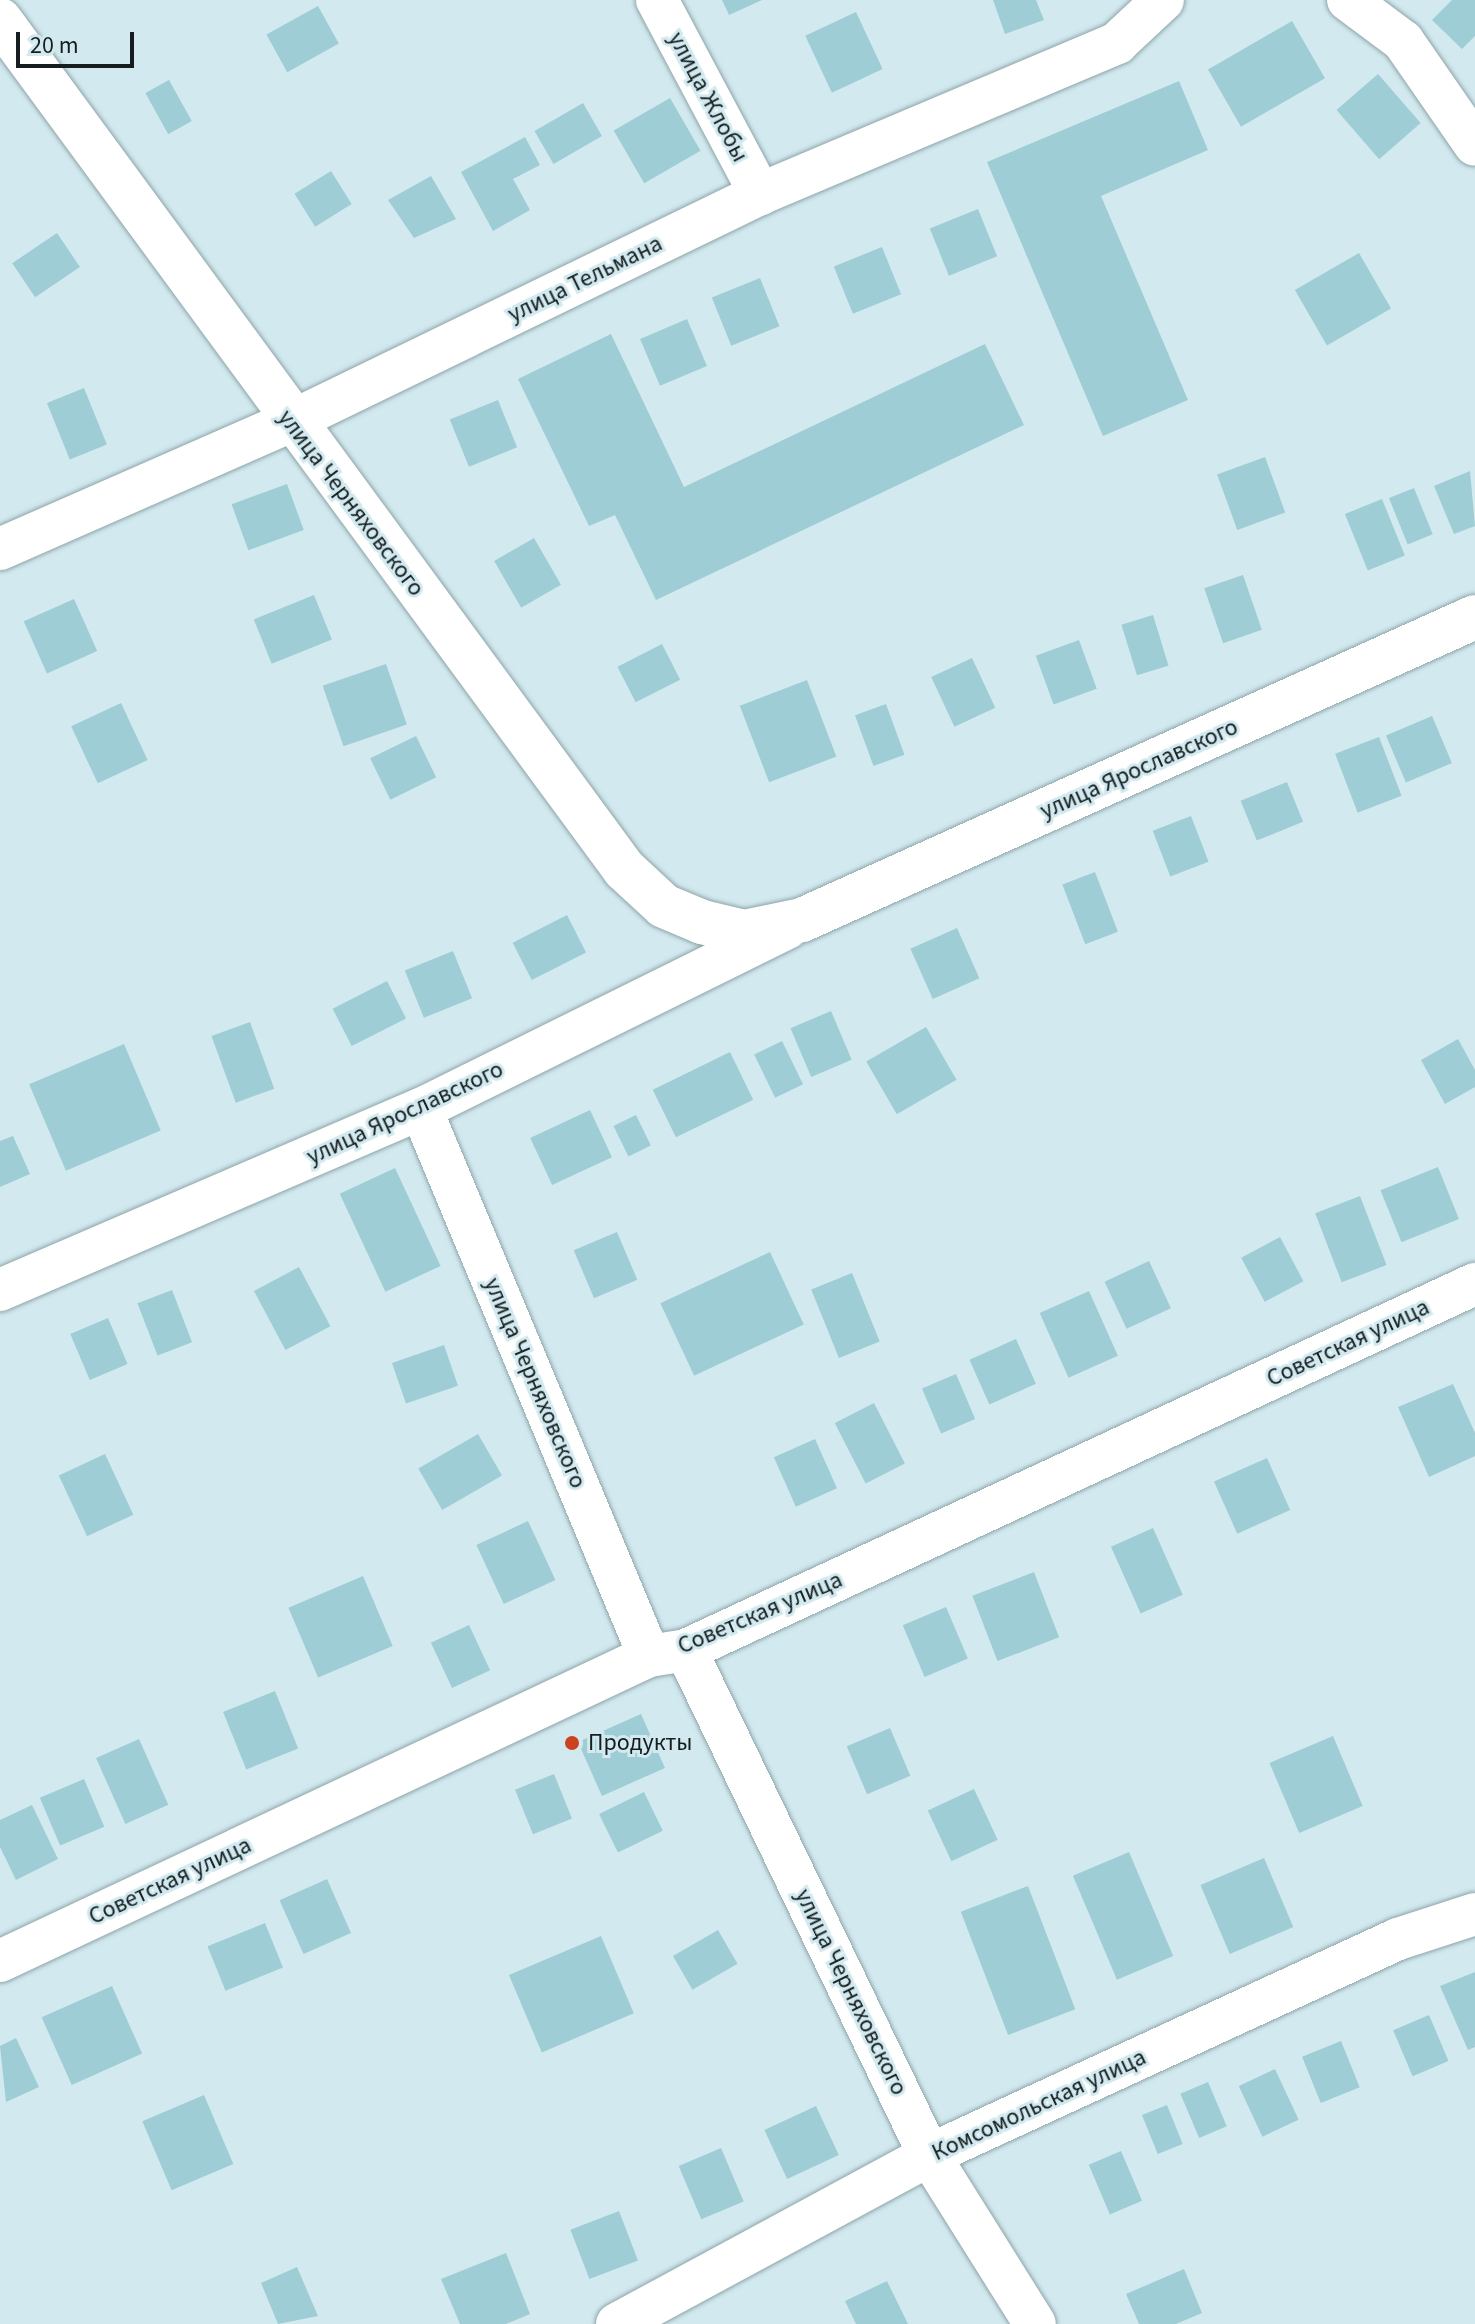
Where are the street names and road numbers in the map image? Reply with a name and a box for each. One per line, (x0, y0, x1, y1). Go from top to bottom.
street label: улица Жлобы (662, 27, 754, 167)
street label: улица Тельмана (503, 229, 667, 329)
street label: улица Черняховского (272, 404, 430, 602)
street label: улица Ярославского (1036, 712, 1242, 826)
street label: улица Ярославского (302, 1055, 508, 1171)
street label: улица Черняховского (478, 1273, 592, 1493)
street label: Советская улица (1262, 1293, 1434, 1393)
street label: Советская улица (673, 1565, 847, 1661)
street label: Советская улица (84, 1831, 256, 1931)
street label: улица Черняховского (789, 1884, 913, 2100)
street label: Комсомольская улица (927, 2043, 1151, 2167)

